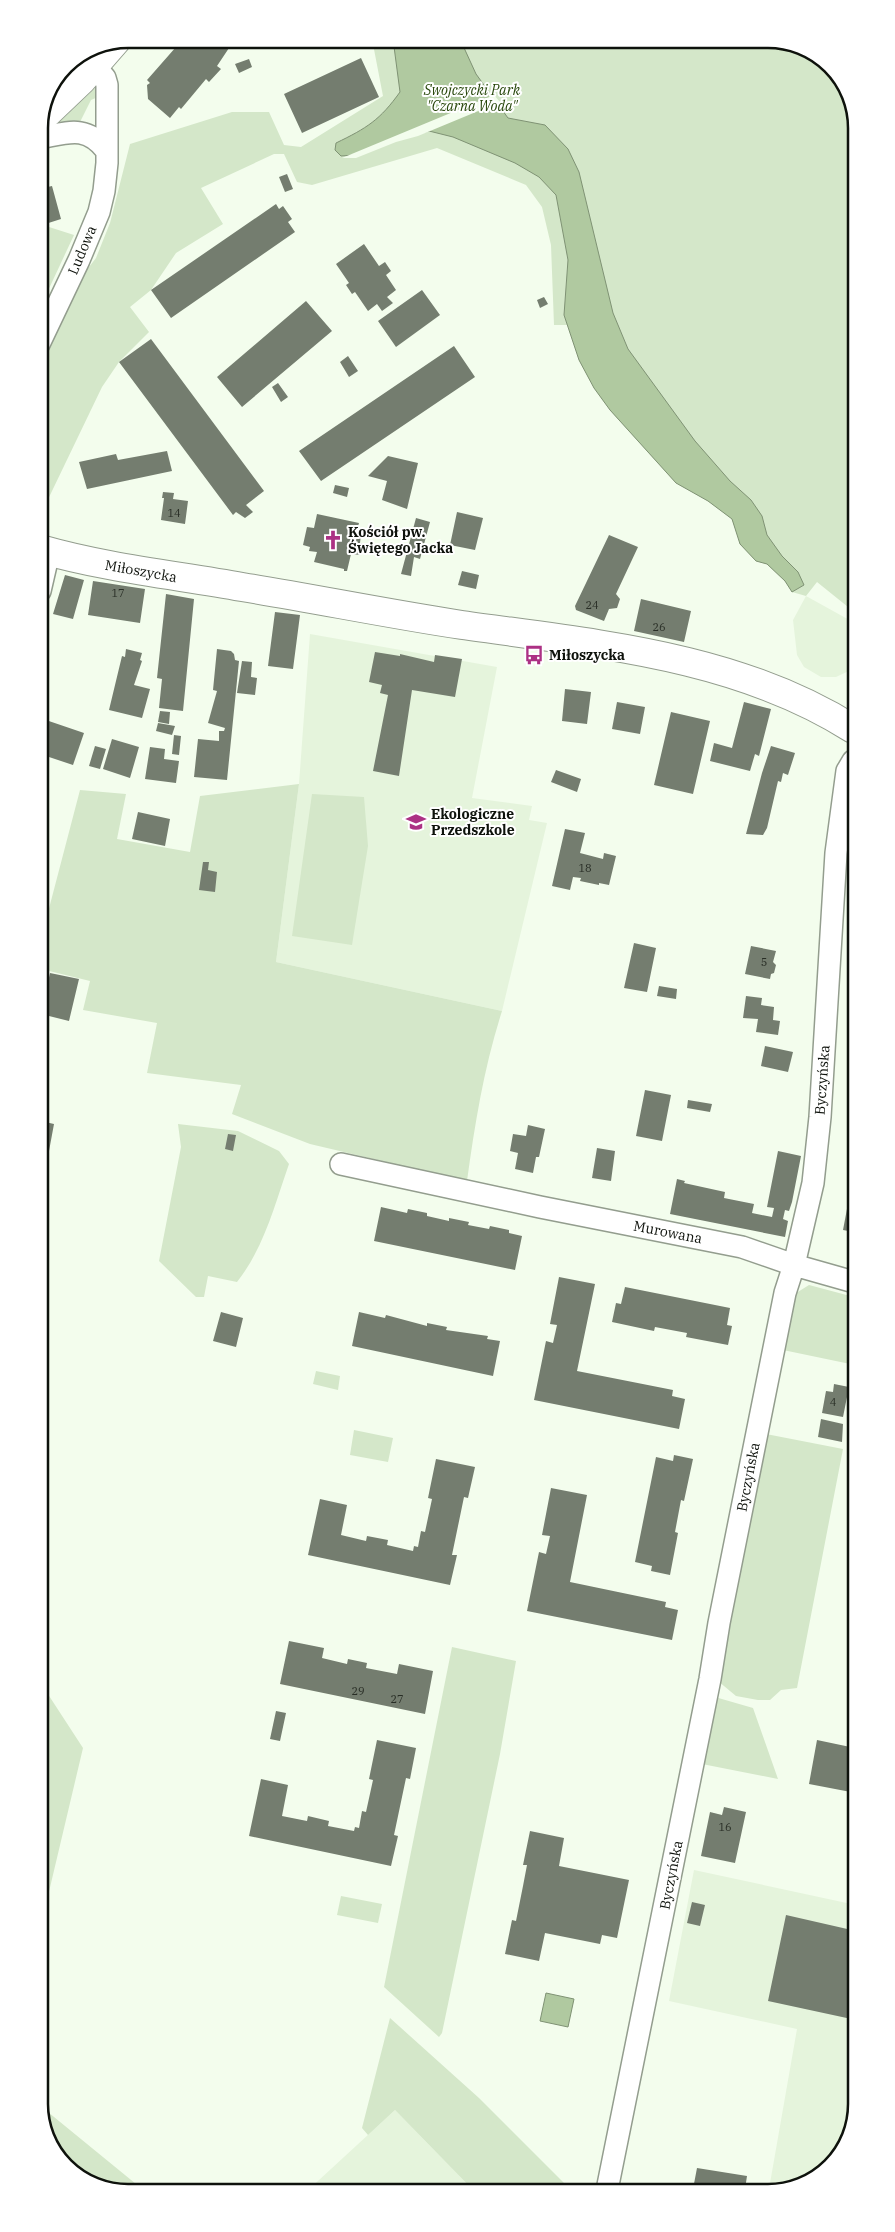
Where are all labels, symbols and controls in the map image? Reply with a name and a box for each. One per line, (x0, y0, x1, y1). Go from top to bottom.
park label: Swojczycki Park "Czarna Woda" (423, 81, 521, 115)
street label: Ludowa (64, 222, 100, 277)
house number: 14 (167, 506, 181, 520)
place label: Kościół pw. Świętego Jacka (348, 523, 453, 557)
church icon: Kościół pw. Świętego Jacka (322, 529, 344, 551)
street label: Miłoszycka (104, 556, 179, 586)
house number: 17 (111, 586, 125, 600)
house number: 24 (585, 598, 599, 612)
house number: 26 (652, 620, 666, 634)
bus stop icon: Miłoszycka (523, 644, 545, 666)
place label: Miłoszycka (549, 646, 625, 664)
place label: Ekologiczne Przedszkole (431, 805, 515, 839)
school or university icon: Ekologiczne Przedszkole (405, 811, 427, 833)
house number: 18 (578, 861, 592, 875)
house number: 5 (761, 955, 767, 969)
street label: Byczyńska (811, 1044, 833, 1116)
street label: Murowana (632, 1216, 704, 1248)
house number: 4 (830, 1395, 837, 1409)
street label: Byczyńska (732, 1441, 764, 1513)
house number: 29 (351, 1684, 365, 1698)
house number: 27 (390, 1692, 404, 1706)
house number: 16 (718, 1820, 732, 1834)
street label: Byczyńska (655, 1839, 687, 1911)

